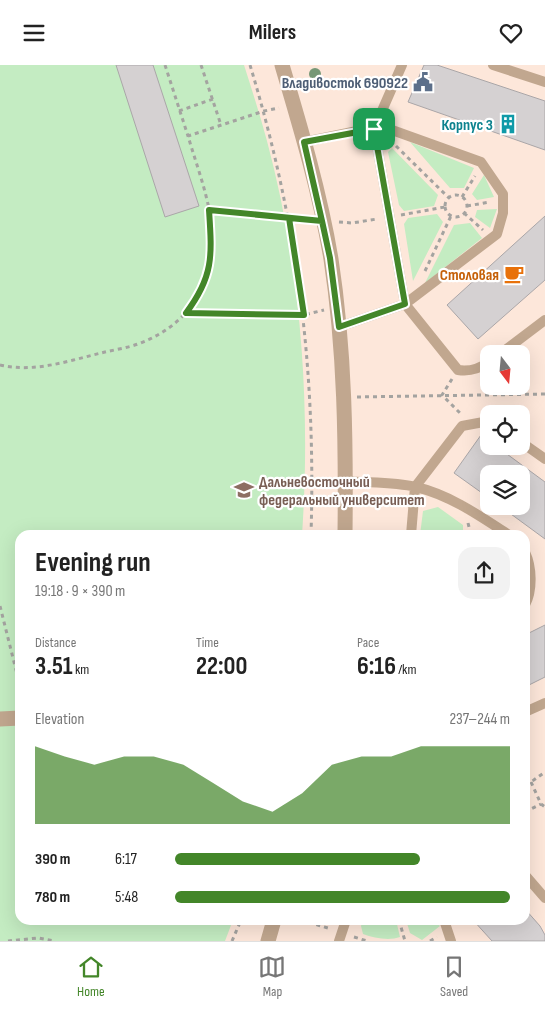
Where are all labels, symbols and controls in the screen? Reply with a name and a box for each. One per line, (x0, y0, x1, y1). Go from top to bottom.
icon: menu (20, 19, 48, 47)
text: Milers (249, 19, 296, 46)
icon: heart (497, 19, 525, 47)
public building icon: Владивосток 690922 (412, 71, 434, 93)
place label: Владивосток 690922 (282, 74, 408, 93)
pin (353, 108, 395, 150)
building icon: Корпус 3 (497, 113, 519, 135)
icon: arrive (360, 115, 388, 143)
place label: Корпус 3 (441, 116, 493, 135)
cafe icon: Столовая (503, 263, 525, 285)
place label: Столовая (440, 266, 499, 285)
north arrow (480, 345, 530, 395)
map controls (480, 345, 530, 515)
button: locate (480, 405, 530, 455)
button: layers (480, 465, 530, 515)
place label: Дальневосточный федеральный университет (259, 473, 425, 510)
school or university icon: Дальневосточный федеральный университет (233, 479, 255, 501)
text: Evening run (35, 546, 151, 579)
button: share (458, 547, 510, 599)
text: 19:18 · 9 × 390 m (35, 582, 125, 601)
text: Distance (35, 634, 76, 651)
text: Time (196, 634, 219, 651)
text: Pace (357, 634, 379, 651)
text: 3.51 (35, 651, 73, 682)
text: 22:00 (196, 651, 247, 682)
text: 6:16 (357, 651, 396, 682)
text: km (73, 661, 89, 678)
text: /km (396, 661, 416, 678)
text: Elevation (35, 710, 84, 729)
text: 237–244 m (449, 710, 510, 729)
text: 390 m (35, 850, 70, 869)
text: 6:17 (115, 850, 137, 869)
text: 780 m (35, 888, 70, 907)
text: 5:48 (115, 888, 138, 907)
tab: Home (77, 953, 105, 1000)
tab: Map (258, 953, 286, 1000)
tab: Saved (440, 953, 468, 1000)

